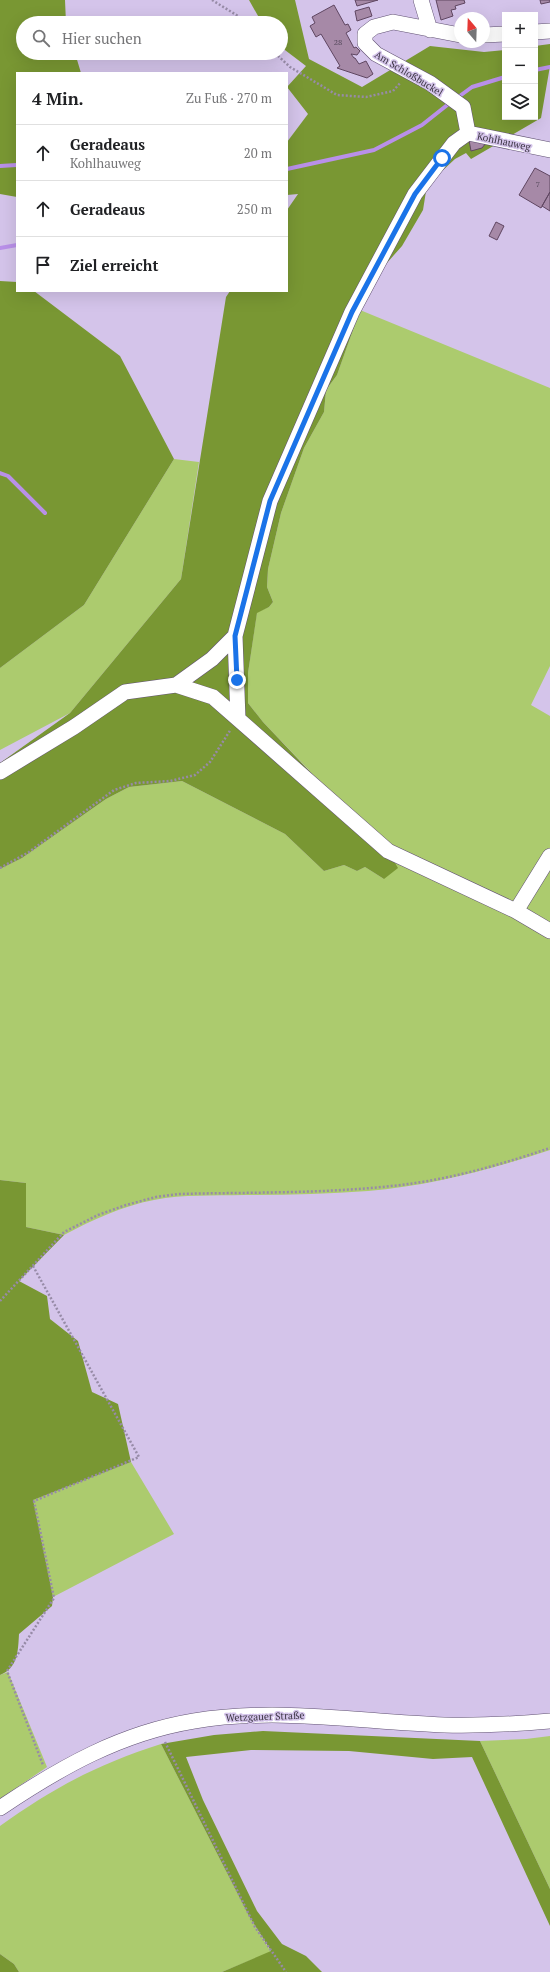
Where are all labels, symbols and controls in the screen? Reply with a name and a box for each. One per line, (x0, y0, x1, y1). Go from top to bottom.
north arrow (454, 12, 490, 48)
map controls (502, 12, 538, 120)
button: + (502, 12, 538, 48)
search box (16, 16, 288, 60)
icon: search (30, 27, 52, 49)
text: Hier suchen (62, 28, 142, 48)
house number: 28 (334, 37, 342, 47)
street label: Am Schloßbuckel (372, 48, 445, 99)
button: − (502, 48, 538, 84)
button: layers (502, 84, 538, 120)
text: 4 Min. (32, 87, 84, 110)
text: Zu Fuß · 270 m (186, 89, 272, 107)
street label: Kohlhauweg (476, 129, 533, 154)
text: Geradeaus (70, 134, 145, 154)
icon: ahead (32, 142, 54, 164)
text: 20 m (244, 144, 272, 162)
route start (433, 149, 451, 167)
text: Kohlhauweg (70, 154, 141, 172)
house number: 7 (536, 179, 540, 189)
icon: ahead (32, 198, 54, 220)
text: Geradeaus (70, 199, 145, 219)
text: 250 m (237, 200, 272, 218)
icon: arrive (32, 254, 54, 276)
text: Ziel erreicht (70, 255, 158, 275)
route end (228, 671, 246, 689)
street label: Wetzgauer Straße (225, 1709, 305, 1724)

